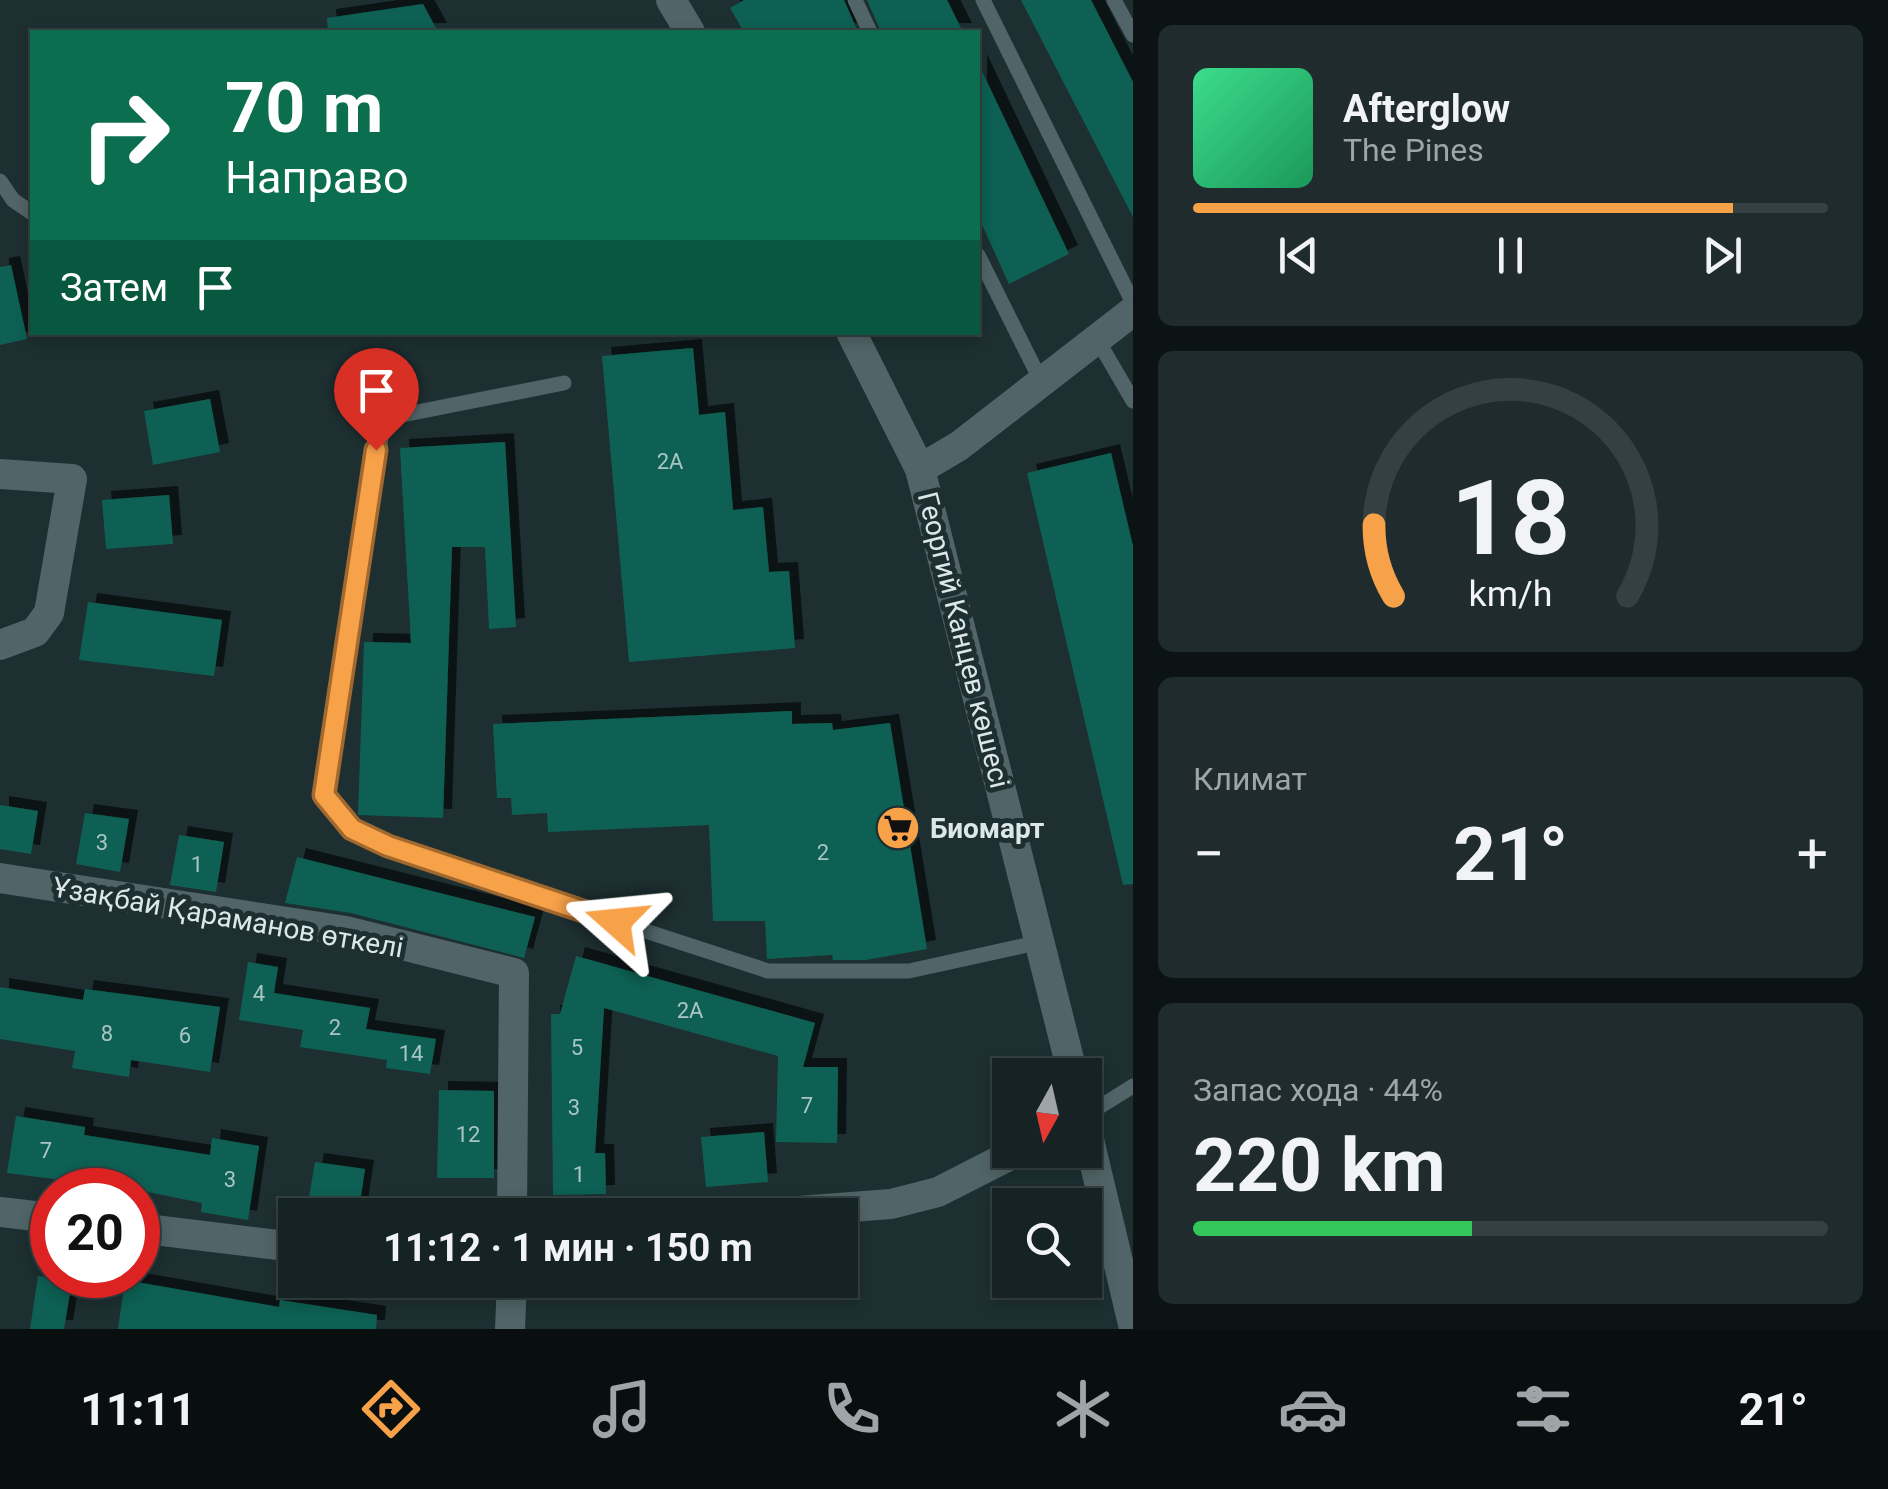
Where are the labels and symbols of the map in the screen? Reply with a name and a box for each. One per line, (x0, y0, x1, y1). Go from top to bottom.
pin (334, 348, 419, 451)
house number: 2А (657, 449, 684, 474)
street label: Георгий Канцев көшесі (911, 489, 1016, 792)
supermarket icon: Биомарт (875, 805, 921, 851)
place label: Биомарт (930, 812, 1044, 845)
house number: 3 (96, 830, 108, 855)
house number: 2 (817, 840, 829, 865)
house number: 1 (191, 852, 203, 877)
street label: Ұзақбай Қараманов өткелі (50, 870, 406, 965)
position arrow (564, 870, 668, 974)
house number: 4 (253, 981, 265, 1006)
house number: 2А (677, 998, 704, 1023)
house number: 2 (329, 1015, 341, 1040)
house number: 8 (101, 1021, 113, 1046)
house number: 6 (179, 1023, 191, 1048)
house number: 5 (571, 1035, 583, 1060)
house number: 14 (399, 1041, 423, 1066)
north arrow (992, 1058, 1102, 1168)
house number: 7 (801, 1093, 813, 1118)
house number: 3 (568, 1095, 580, 1120)
house number: 12 (456, 1122, 480, 1147)
house number: 7 (40, 1138, 52, 1163)
house number: 1 (573, 1162, 585, 1187)
house number: 3 (224, 1167, 236, 1192)
speed limit sign: 20 (30, 1168, 160, 1298)

